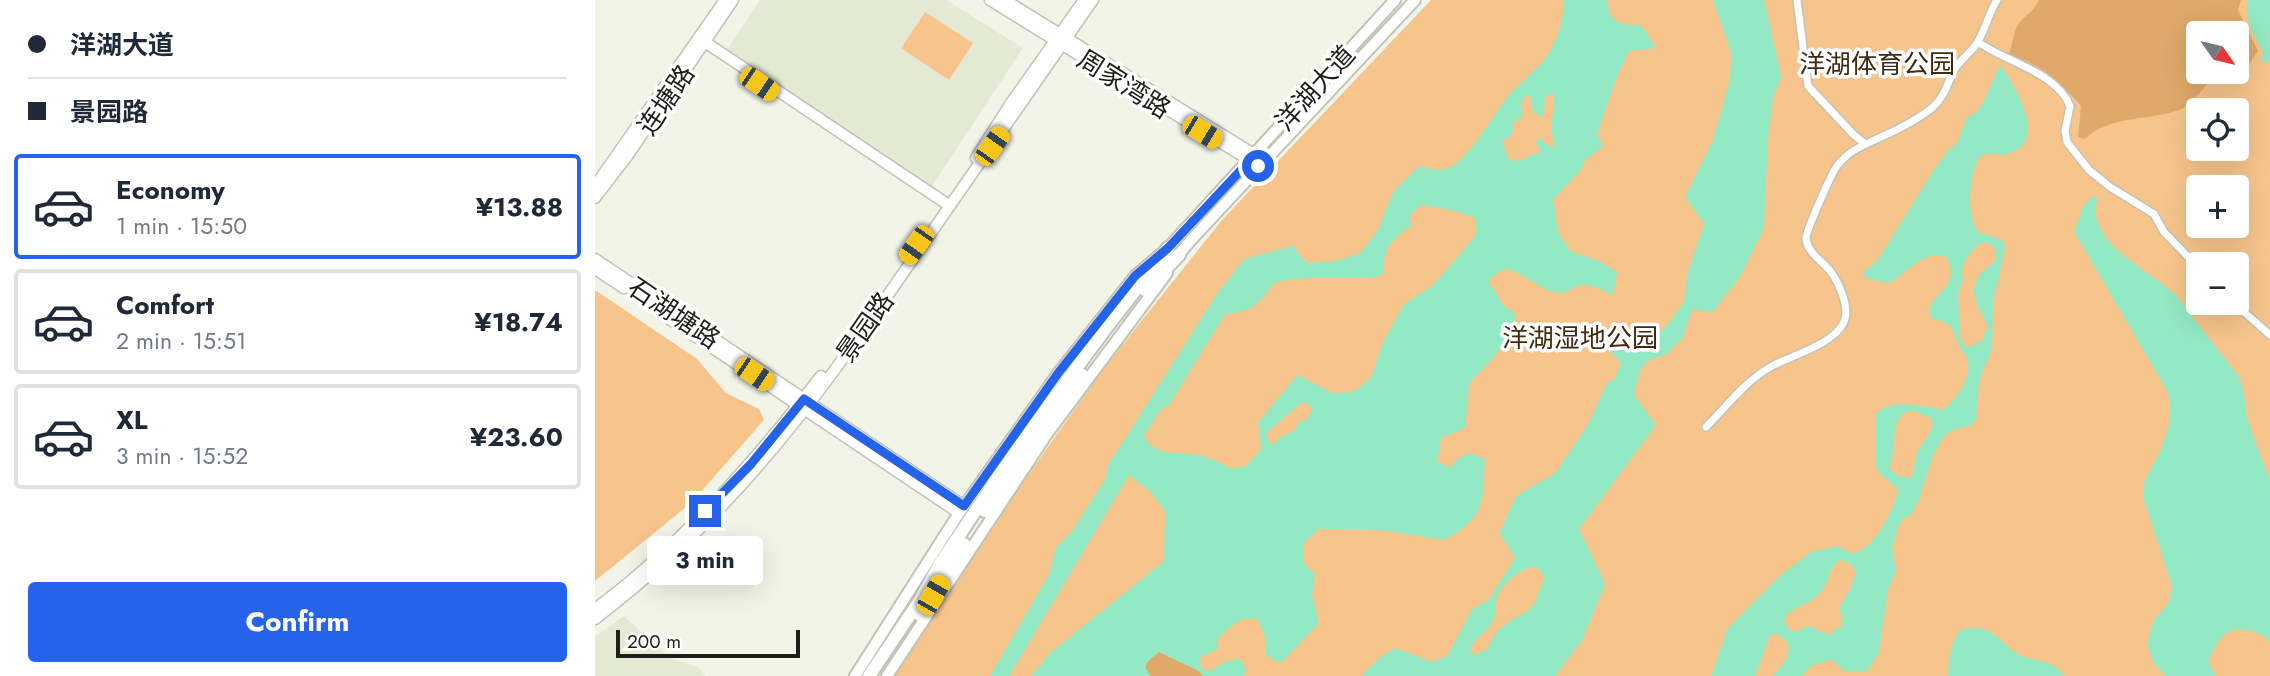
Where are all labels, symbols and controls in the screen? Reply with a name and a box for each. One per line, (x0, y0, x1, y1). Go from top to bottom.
north arrow (2186, 21, 2249, 84)
map controls (2186, 21, 2249, 315)
text: 洋湖大道 (70, 26, 174, 64)
street label: 洋湖大道 (1266, 37, 1364, 139)
street label: 周家湾路 (1070, 40, 1178, 128)
park label: 洋湖体育公园 (1799, 45, 1955, 83)
street label: 连塘路 (628, 57, 704, 143)
car (736, 64, 783, 104)
text: 景园路 (70, 93, 148, 131)
button: locate (2186, 98, 2249, 161)
car (1179, 112, 1226, 152)
car (972, 123, 1013, 169)
route start (1242, 150, 1274, 182)
text: Economy (116, 171, 225, 209)
icon: car (32, 175, 95, 238)
button: + (2186, 175, 2249, 238)
text: ¥13.88 (476, 188, 563, 226)
text: 1 min · 15:50 (116, 209, 247, 243)
car (896, 222, 937, 268)
button: − (2186, 252, 2249, 315)
street label: 石湖塘路 (620, 268, 728, 358)
street label: 景园路 (827, 284, 903, 370)
text: Comfort (116, 286, 214, 324)
icon: car (32, 290, 95, 353)
text: ¥18.74 (474, 303, 563, 341)
park label: 洋湖湿地公园 (1502, 319, 1658, 357)
text: 2 min · 15:51 (116, 324, 246, 358)
car (731, 354, 778, 394)
text: XL (116, 401, 148, 439)
icon: car (32, 405, 95, 468)
text: ¥23.60 (470, 418, 563, 456)
text: 3 min · 15:52 (116, 439, 248, 473)
route end (689, 495, 721, 527)
callout: 3 min (647, 536, 763, 584)
text: 3 min (675, 543, 735, 577)
car (914, 572, 953, 618)
button: Confirm (28, 582, 567, 662)
scale bar (616, 627, 800, 659)
text: 200 m (627, 628, 681, 655)

